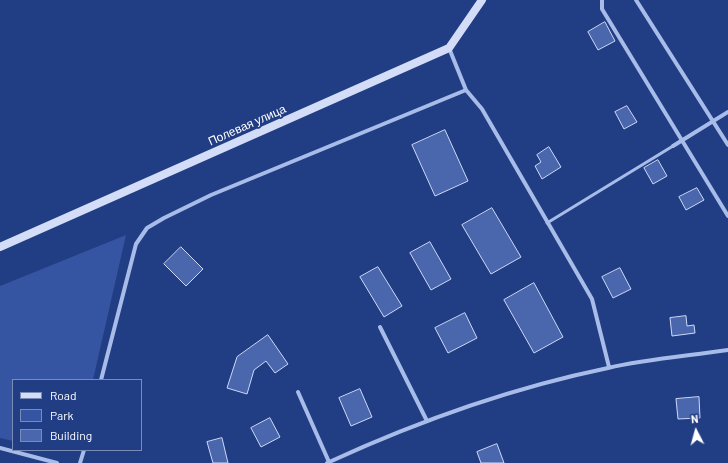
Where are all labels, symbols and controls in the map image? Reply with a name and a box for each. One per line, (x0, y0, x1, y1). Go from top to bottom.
street label: Полевая улица (206, 101, 288, 149)
legend (12, 379, 142, 451)
text: Road (50, 388, 77, 402)
text: Park (50, 408, 74, 422)
north arrow (676, 411, 716, 451)
text: N (690, 412, 699, 425)
text: Building (50, 428, 92, 442)

